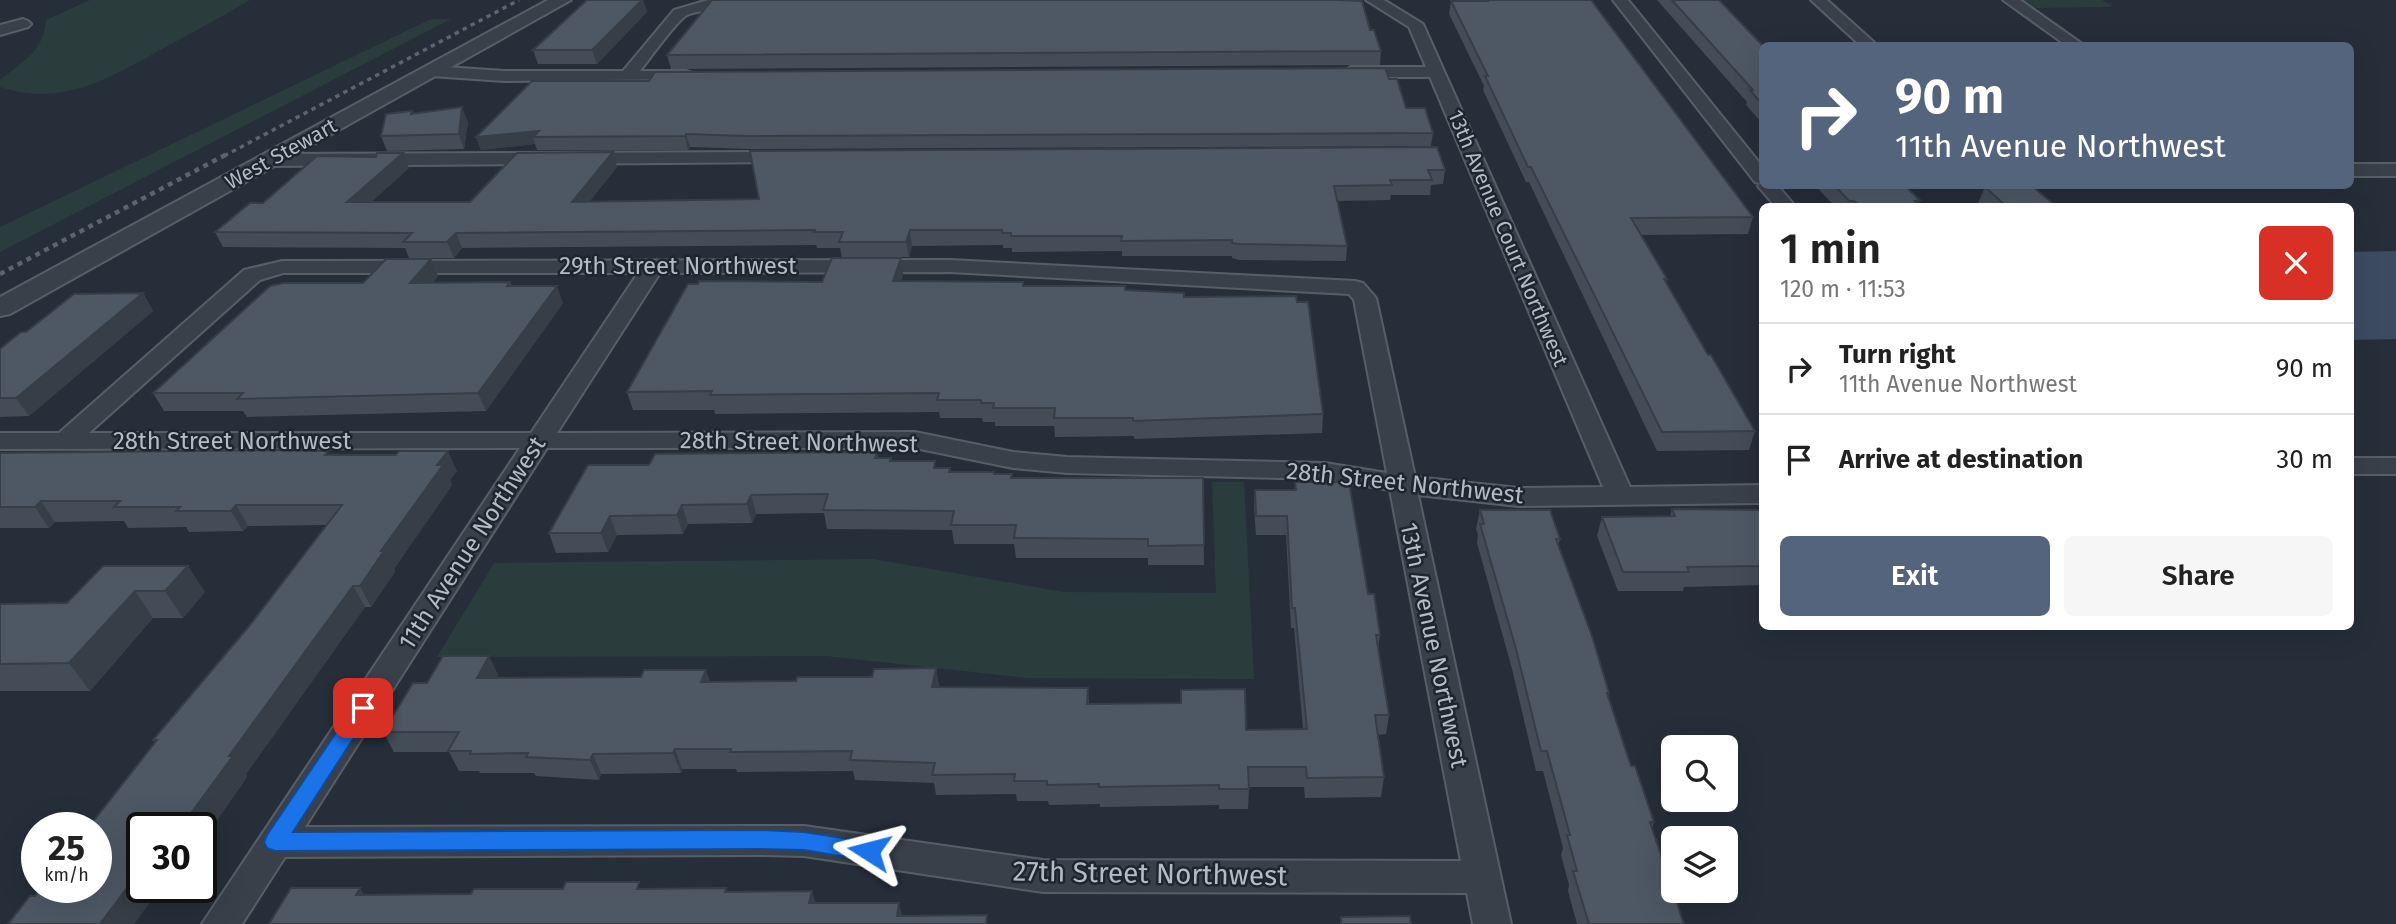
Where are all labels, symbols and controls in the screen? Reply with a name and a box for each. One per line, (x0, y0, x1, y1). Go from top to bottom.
text: 90 m (1895, 67, 2004, 126)
icon: right (1780, 70, 1871, 161)
street label: 13th Avenue Court Northwest (1442, 106, 1574, 370)
street label: West Stewart (221, 112, 342, 195)
text: 11th Avenue Northwest (1895, 127, 2226, 165)
text: 1 min (1780, 224, 1881, 274)
button: close (2259, 226, 2333, 300)
street label: 29th Street Northwest (559, 252, 797, 280)
text: 120 m · 11:53 (1780, 275, 1906, 303)
text: Turn right (1839, 339, 1956, 370)
icon: right (1780, 350, 1818, 388)
text: 90 m (2276, 353, 2333, 384)
text: 11th Avenue Northwest (1839, 370, 2077, 398)
street label: 28th Street Northwest (680, 426, 919, 458)
street label: 28th Street Northwest (113, 427, 351, 455)
street label: 11th Avenue Northwest (393, 431, 551, 655)
icon: arrive (1780, 441, 1818, 479)
text: Arrive at destination (1839, 444, 2083, 475)
text: 30 m (2276, 444, 2333, 475)
street label: 28th Street Northwest (1285, 457, 1525, 509)
street label: 13th Avenue Northwest (1394, 520, 1474, 771)
button: Exit (1780, 536, 2050, 616)
button: Share (2064, 536, 2333, 616)
pin (333, 678, 393, 738)
icon: arrive (344, 689, 382, 727)
map controls (1661, 735, 1738, 903)
button: search (1661, 735, 1738, 812)
speed limit sign: 30 (126, 812, 217, 903)
position arrow (832, 814, 906, 888)
button: layers (1661, 826, 1738, 903)
text: 25 (48, 827, 85, 869)
street label: 27th Street Northwest (1012, 855, 1288, 892)
text: km/h (44, 864, 89, 886)

